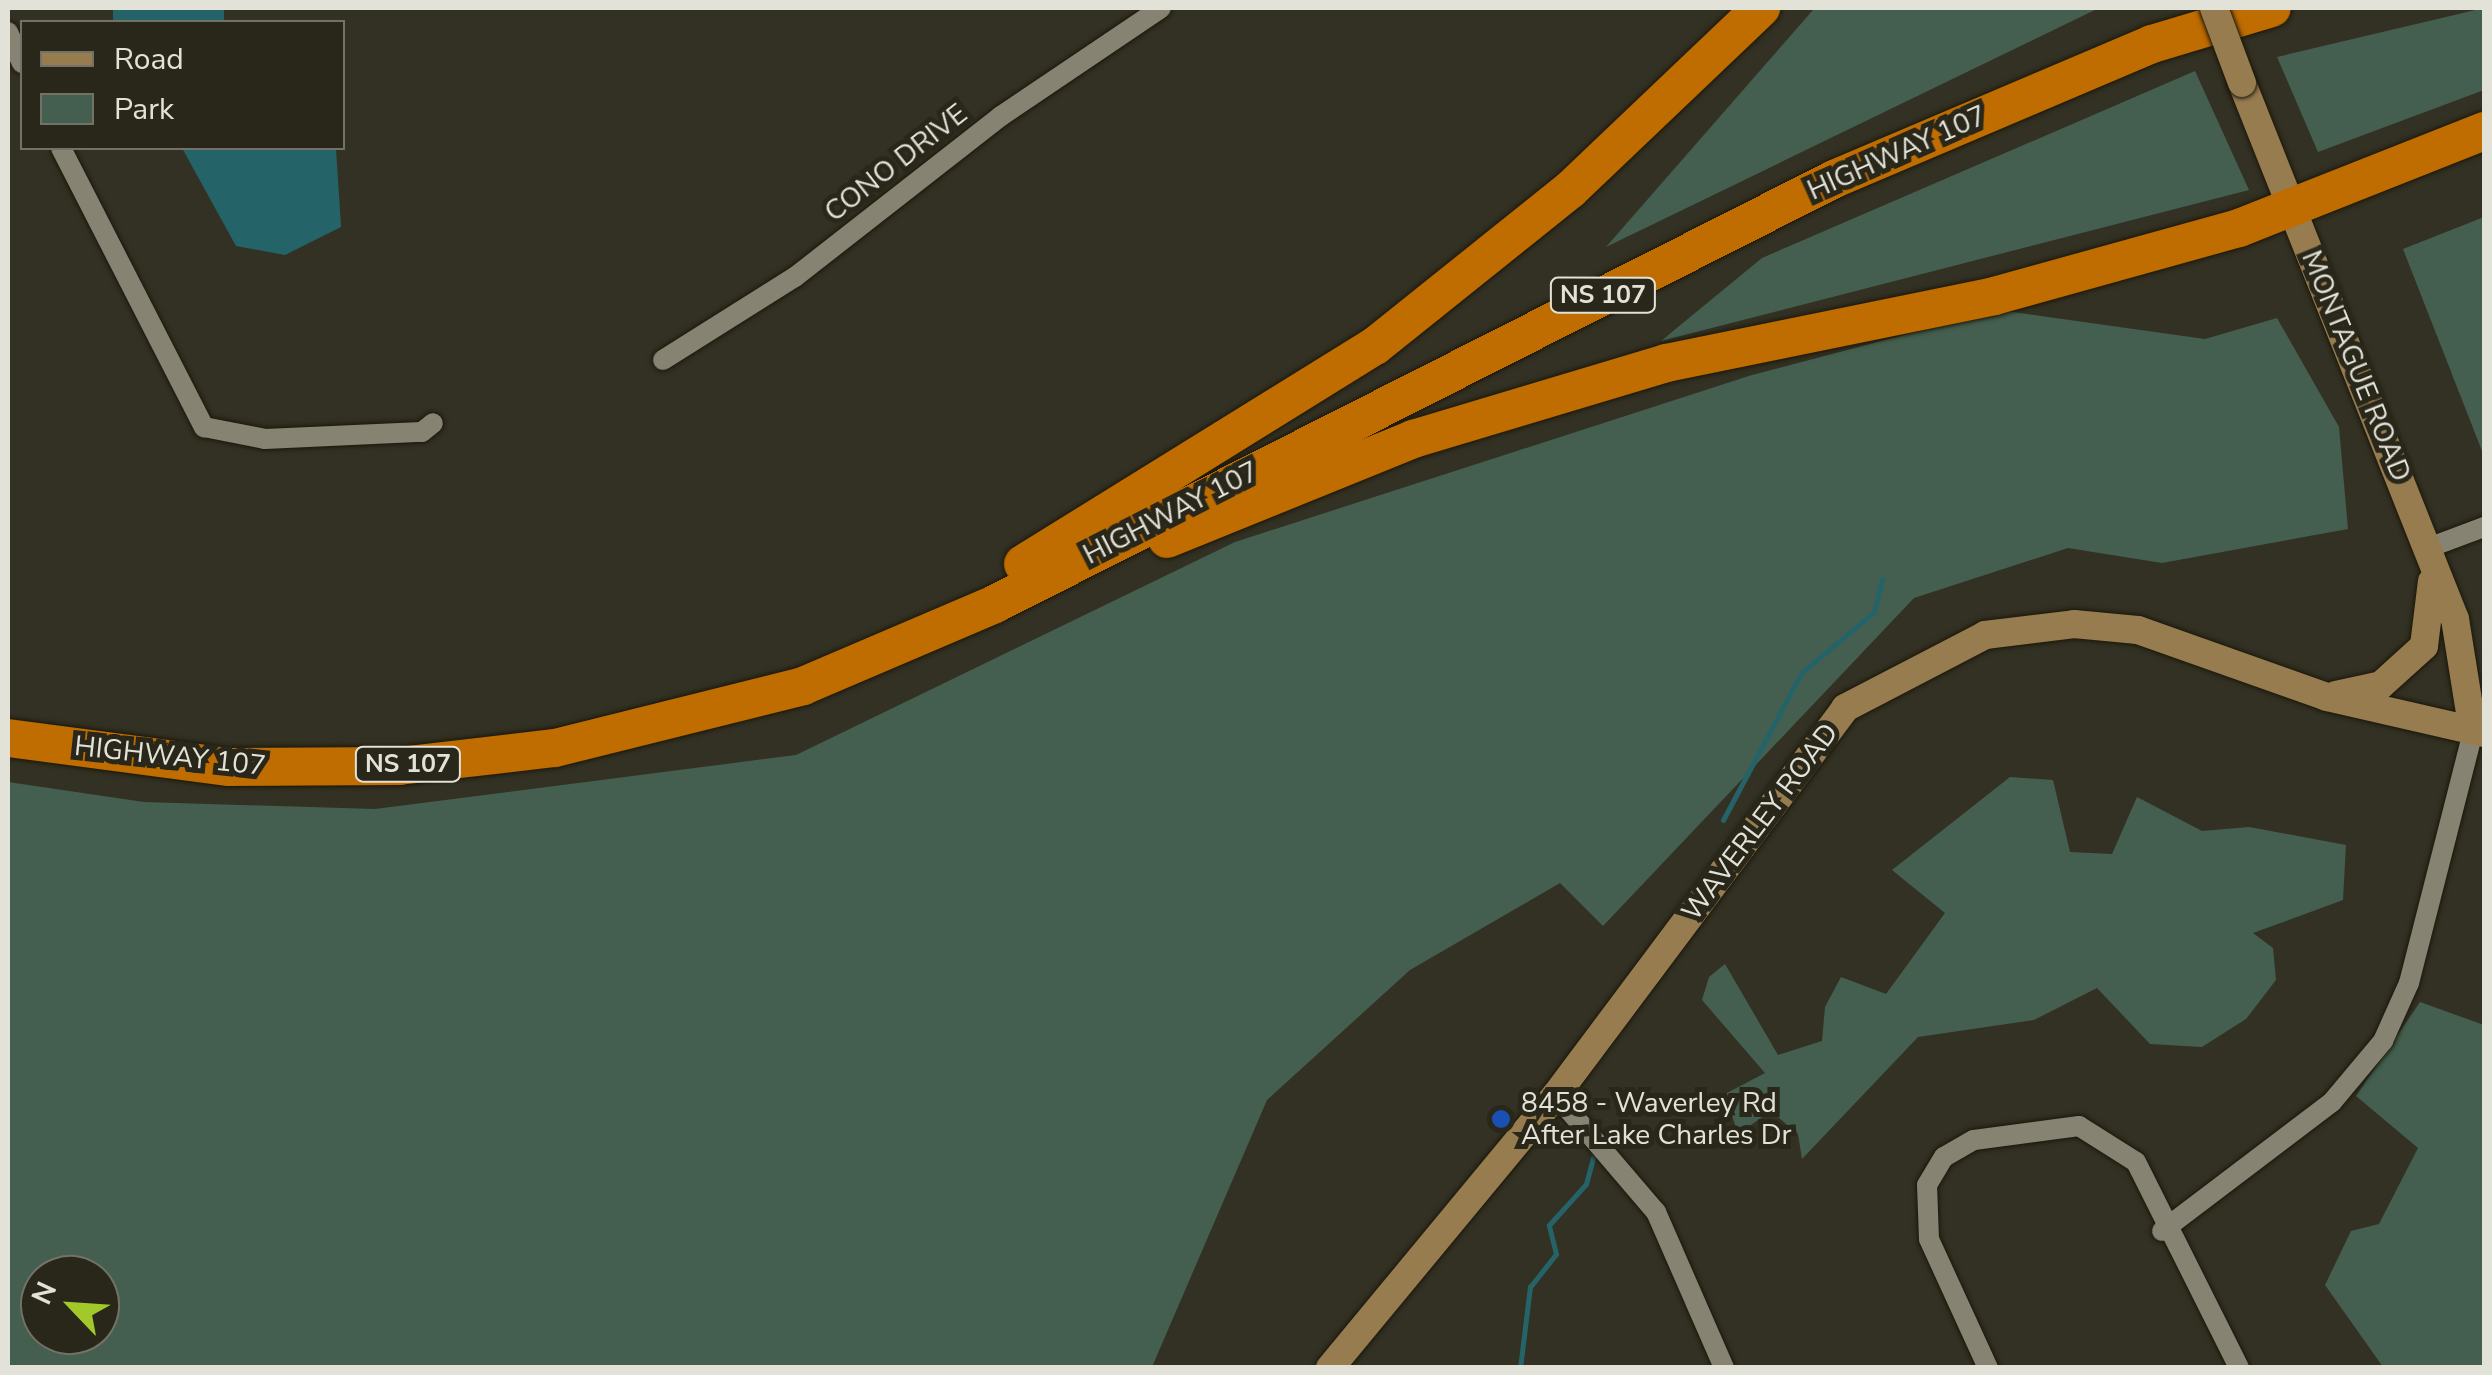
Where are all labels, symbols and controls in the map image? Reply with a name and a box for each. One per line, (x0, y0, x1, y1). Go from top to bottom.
legend (20, 20, 345, 150)
text: Road (114, 39, 184, 80)
text: Park (114, 89, 174, 130)
street label: CONO DRIVE (818, 97, 974, 229)
street label: HIGHWAY 107 (1802, 99, 1992, 207)
street label: MONTAGUE ROAD (2294, 246, 2418, 486)
road number: NS 107 (1548, 275, 1658, 315)
street label: HIGHWAY 107 (1078, 454, 1264, 572)
street label: WAVERLEY ROAD (1675, 717, 1845, 927)
street label: HIGHWAY 107 (73, 729, 267, 783)
road number: NS 107 (353, 744, 463, 784)
place label: 8458 - Waverley Rd After Lake Charles Dr (1521, 1086, 1792, 1152)
marker: 8458 - Waverley Rd After Lake Charles Dr (1490, 1108, 1512, 1130)
north arrow (20, 1255, 120, 1355)
text: N (23, 1276, 66, 1311)

